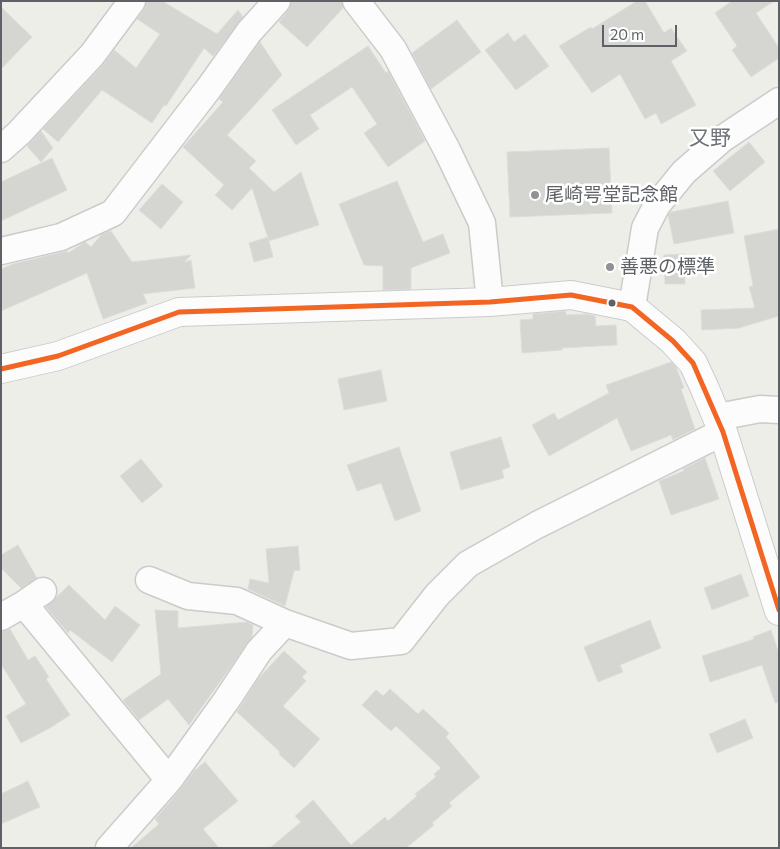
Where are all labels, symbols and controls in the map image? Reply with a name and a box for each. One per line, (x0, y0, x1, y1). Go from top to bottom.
scale bar (605, 15, 680, 47)
text: 20 m (610, 25, 644, 43)
district label: 又野 (689, 125, 731, 151)
place label: 尾崎咢堂記念館 (545, 184, 678, 206)
marker: 尾崎咢堂記念館 (529, 189, 541, 201)
place label: 善悪の標準 (620, 256, 715, 278)
marker: 善悪の標準 (604, 261, 616, 273)
unlabelled marker (607, 298, 617, 308)

